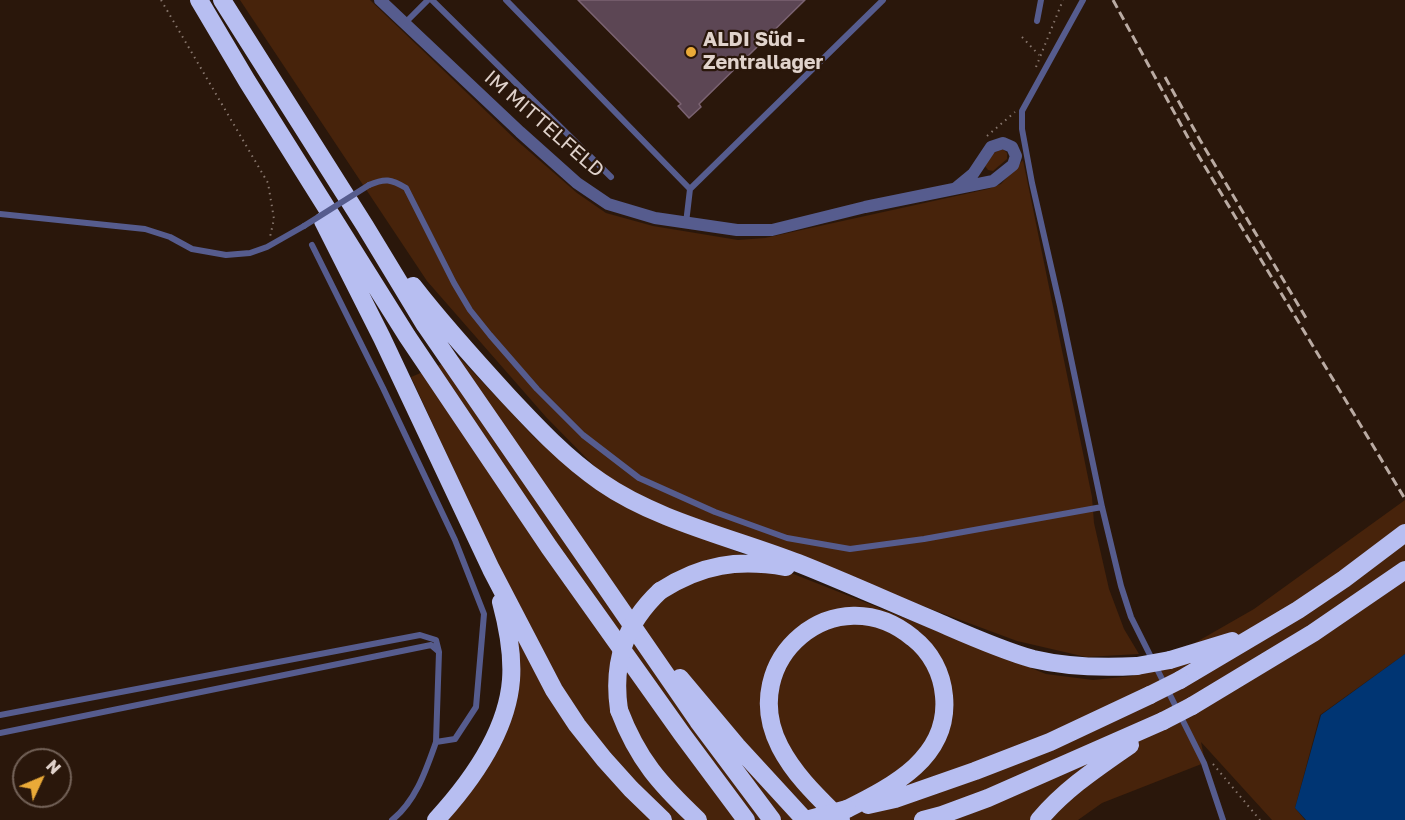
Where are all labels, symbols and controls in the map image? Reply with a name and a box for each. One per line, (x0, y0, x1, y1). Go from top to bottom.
place label: ALDI Süd - Zentrallager (703, 28, 823, 75)
marker: ALDI Süd - Zentrallager (684, 45, 698, 59)
street label: IM MITTELFELD (479, 66, 609, 182)
north arrow (12, 748, 72, 808)
text: N (42, 756, 65, 778)

